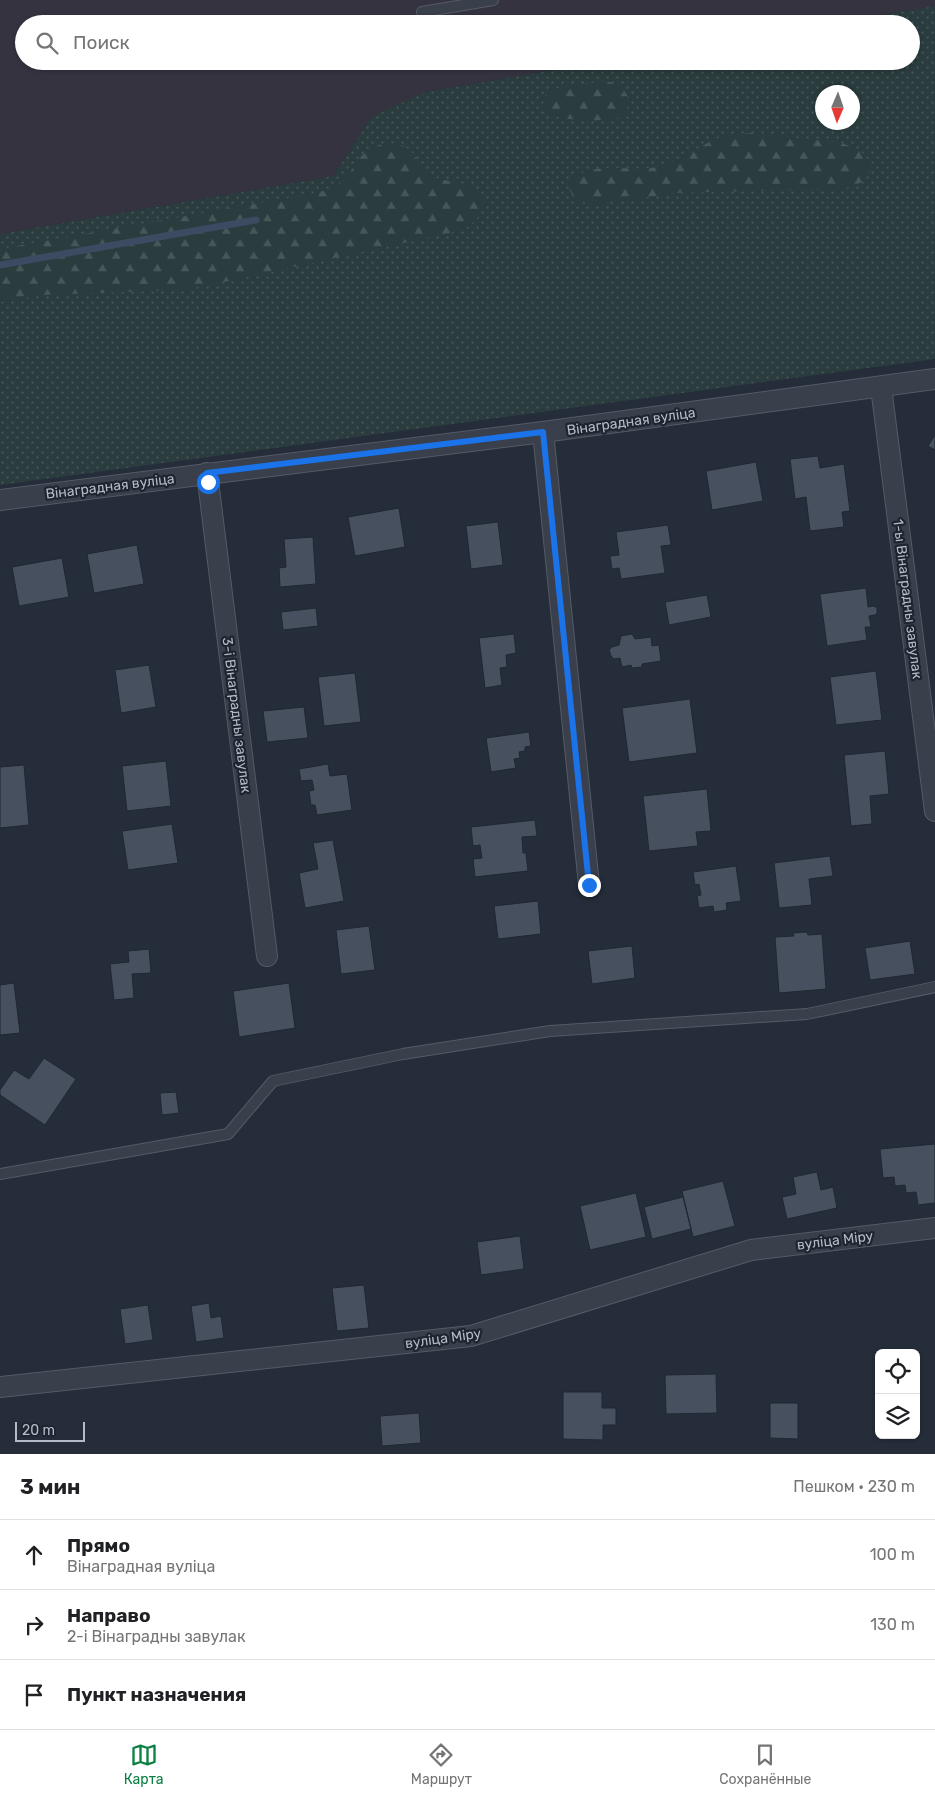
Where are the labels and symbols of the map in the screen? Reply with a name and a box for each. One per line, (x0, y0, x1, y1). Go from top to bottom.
north arrow (815, 85, 860, 130)
street label: Вінаградная вуліца (566, 404, 697, 439)
street label: Вінаградная вуліца (45, 470, 176, 503)
route start (197, 471, 220, 494)
street label: 1-ы Вінаградны завулак (889, 518, 926, 680)
street label: 3-і Вінаградны завулак (219, 636, 255, 794)
route end (578, 874, 601, 897)
street label: вуліца Міру (796, 1227, 874, 1254)
street label: вуліца Міру (404, 1325, 483, 1352)
scale bar (15, 1419, 85, 1442)

